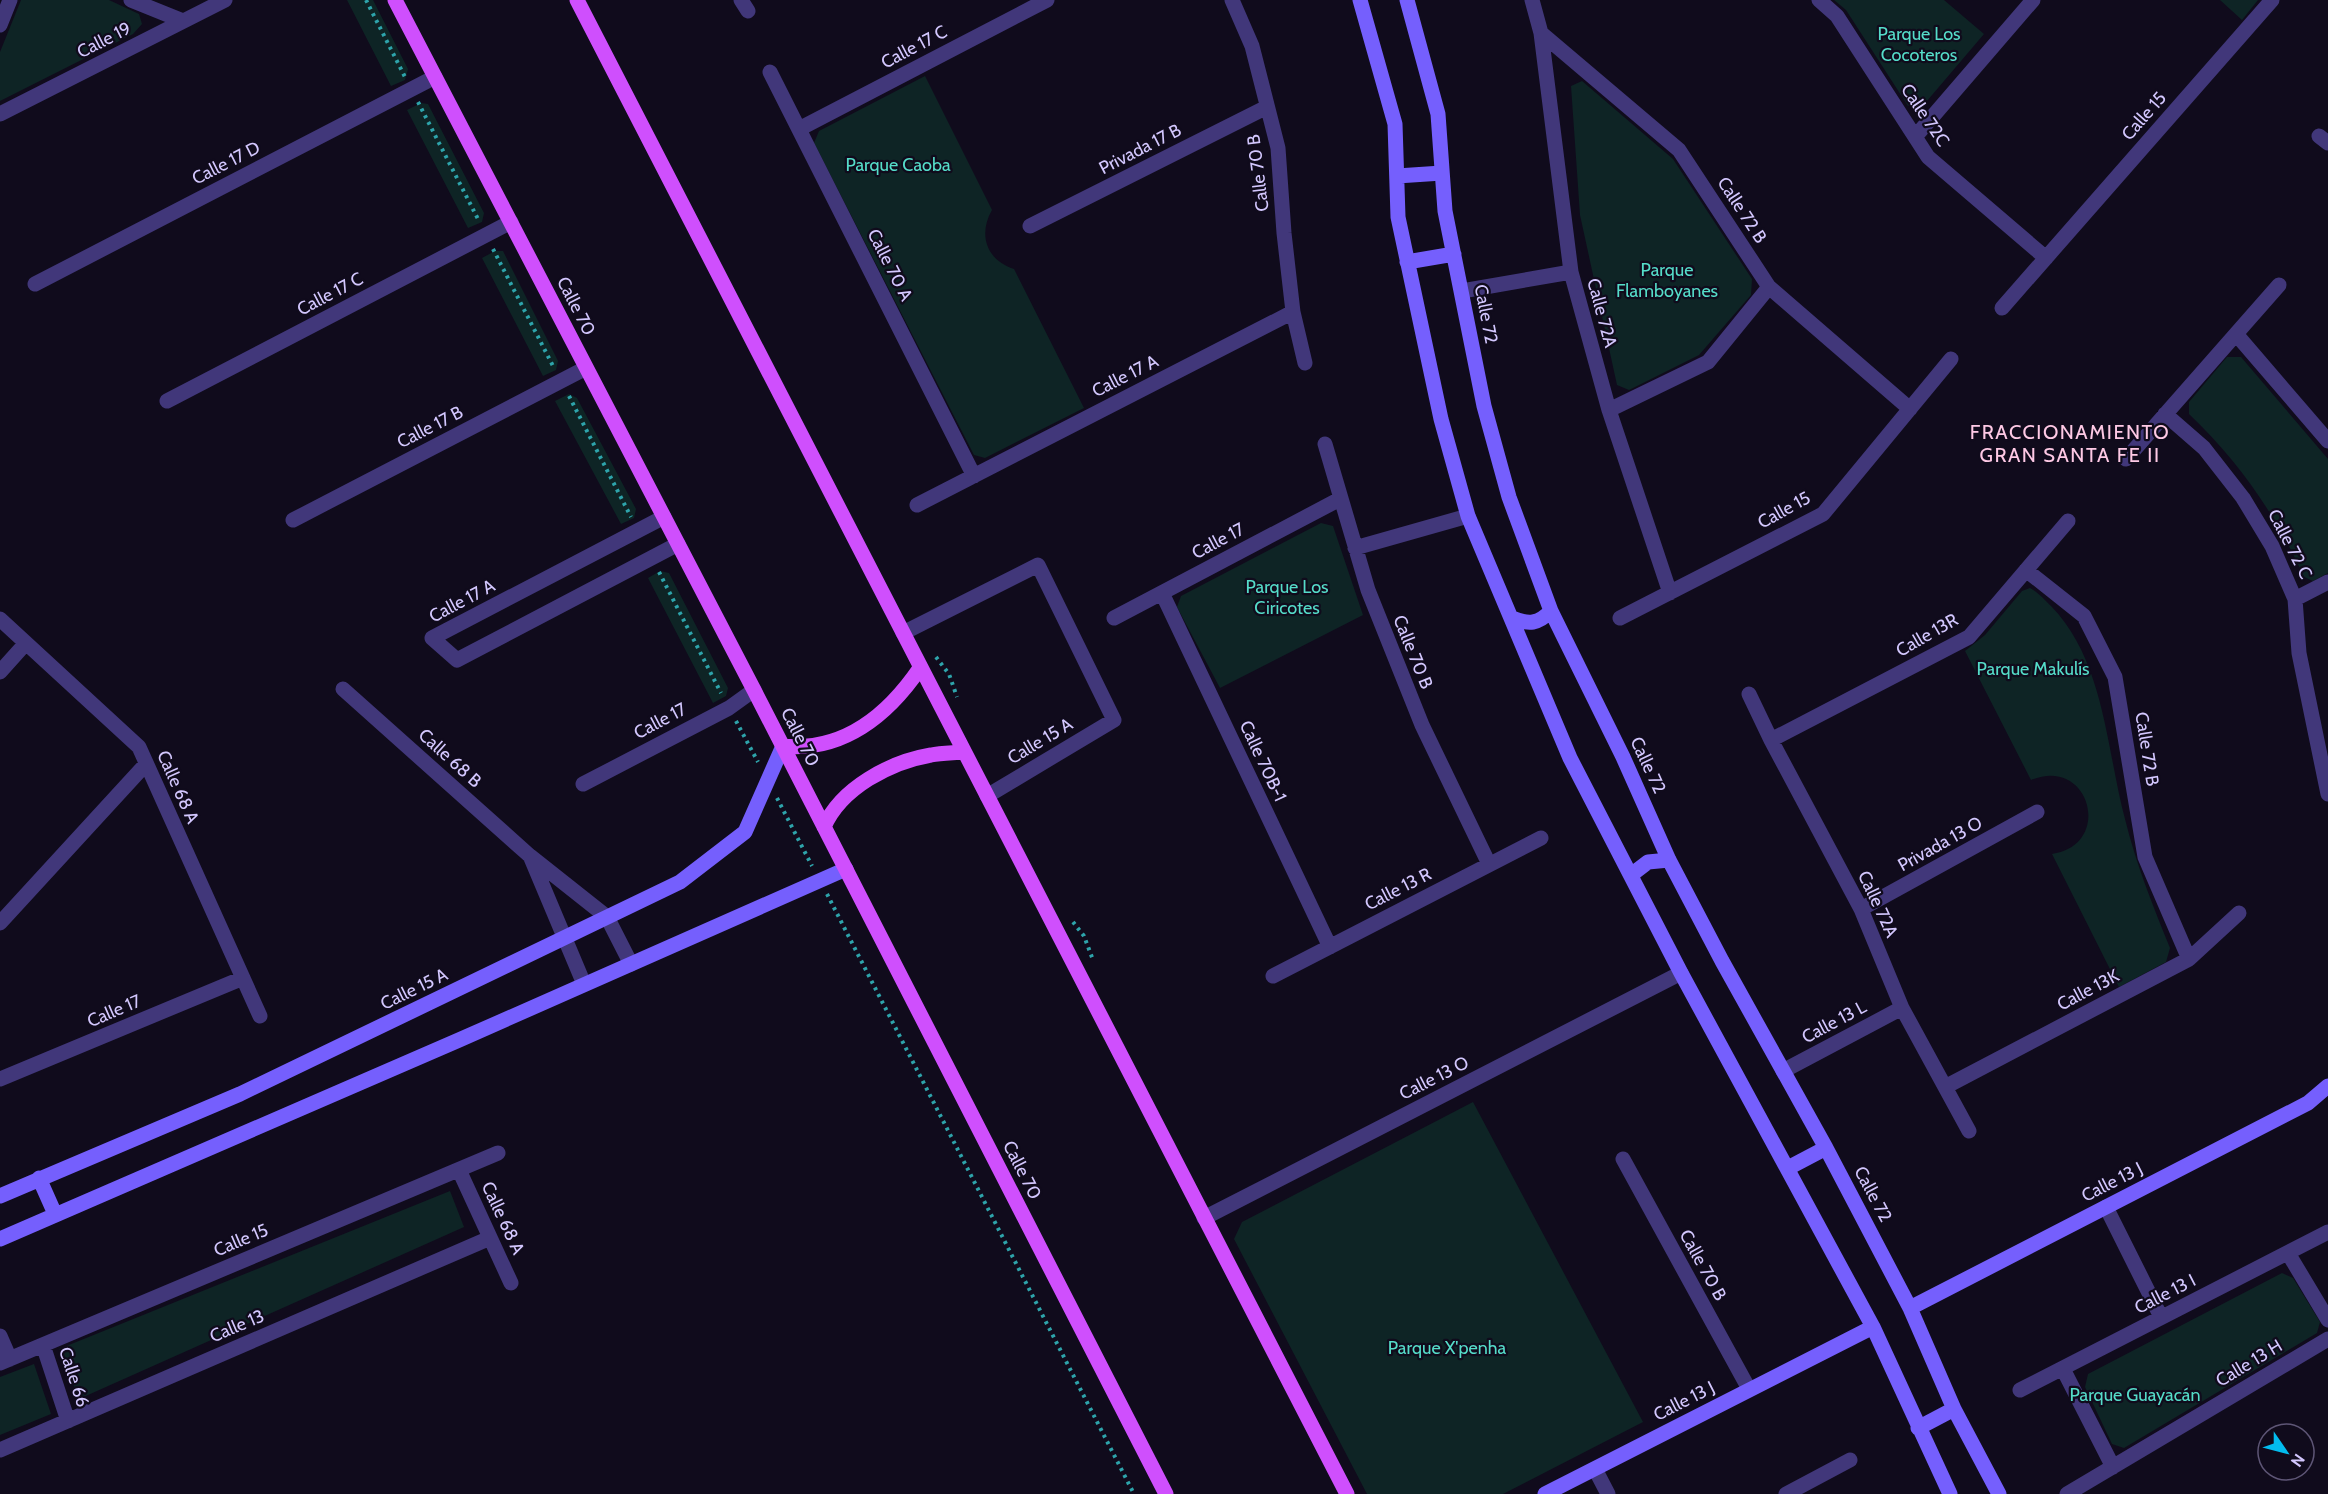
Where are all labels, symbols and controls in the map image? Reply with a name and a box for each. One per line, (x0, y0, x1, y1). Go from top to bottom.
street label: Calle 19 (73, 17, 135, 63)
street label: Calle 17 C (877, 21, 951, 73)
park label: Parque Los Cocoteros (1877, 23, 1961, 66)
street label: Calle 72C (1896, 79, 1954, 151)
street label: Calle 15 (2117, 87, 2171, 145)
street label: Privada 17 B (1095, 119, 1185, 179)
street label: Calle 70 B (1242, 133, 1274, 213)
street label: Calle 17 D (188, 137, 264, 189)
park label: Parque Caoba (845, 154, 951, 176)
street label: Calle 72 B (1712, 173, 1772, 248)
street label: Calle 70 A (862, 225, 918, 305)
park label: Parque Flamboyanes (1616, 259, 1718, 302)
street label: Calle 17 C (293, 268, 367, 320)
street label: Calle 70 (552, 273, 600, 339)
street label: Calle 72A (1582, 276, 1622, 350)
street label: Calle 72 (1469, 283, 1503, 345)
street label: Calle 17 A (1088, 350, 1162, 402)
street label: Calle 17 B (393, 401, 467, 453)
district label: FRACCIONAMIENTO GRAN SANTA FE II (1970, 420, 2170, 467)
street label: Calle 15 (1754, 487, 1814, 533)
street label: Calle 72 C (2263, 506, 2317, 582)
street label: Calle 17 (1188, 518, 1248, 564)
street label: Calle 17 A (425, 575, 499, 627)
park label: Parque Los Ciricotes (1245, 576, 1329, 619)
street label: Calle 13R (1892, 608, 1962, 661)
street label: Calle 70 B (1388, 612, 1438, 692)
park label: Parque Makulís (1976, 658, 2090, 680)
street label: Calle 17 (630, 698, 690, 744)
street label: Calle 70 (776, 704, 824, 770)
street label: Calle 72 B (2130, 710, 2164, 788)
street label: Calle 15 A (1003, 713, 1077, 769)
street label: Calle 70B-1 (1235, 717, 1291, 805)
street label: Calle 68 B (414, 724, 486, 792)
street label: Calle 72 (1625, 733, 1671, 797)
street label: Calle 68 A (152, 747, 204, 827)
street label: Privada 13 O (1894, 812, 1986, 876)
street label: Calle 13 R (1361, 863, 1435, 915)
street label: Calle 72A (1853, 867, 1903, 941)
street label: Calle 15 A (377, 963, 451, 1015)
street label: Calle 13K (2053, 964, 2124, 1015)
street label: Calle 17 (84, 990, 144, 1032)
street label: Calle 13 L (1798, 996, 1870, 1048)
street label: Calle 13 O (1396, 1051, 1472, 1105)
street label: Calle 70 (998, 1137, 1046, 1203)
street label: Calle 13 J (2078, 1157, 2146, 1207)
street label: Calle 72 (1849, 1162, 1897, 1226)
street label: Calle 68 A (477, 1178, 529, 1258)
street label: Calle 15 (210, 1219, 272, 1261)
street label: Calle 70 B (1675, 1226, 1732, 1305)
street label: Calle 13 I (2131, 1269, 2199, 1319)
street label: Calle 13 (206, 1305, 268, 1347)
street label: Calle 13 H (2212, 1335, 2286, 1391)
park label: Parque X'penha (1388, 1337, 1507, 1359)
street label: Calle 66 (54, 1344, 94, 1410)
street label: Calle 13 J (1650, 1376, 1718, 1426)
park label: Parque Guayacán (2069, 1384, 2201, 1406)
north arrow (2256, 1422, 2316, 1482)
text: N (2287, 1450, 2309, 1470)

